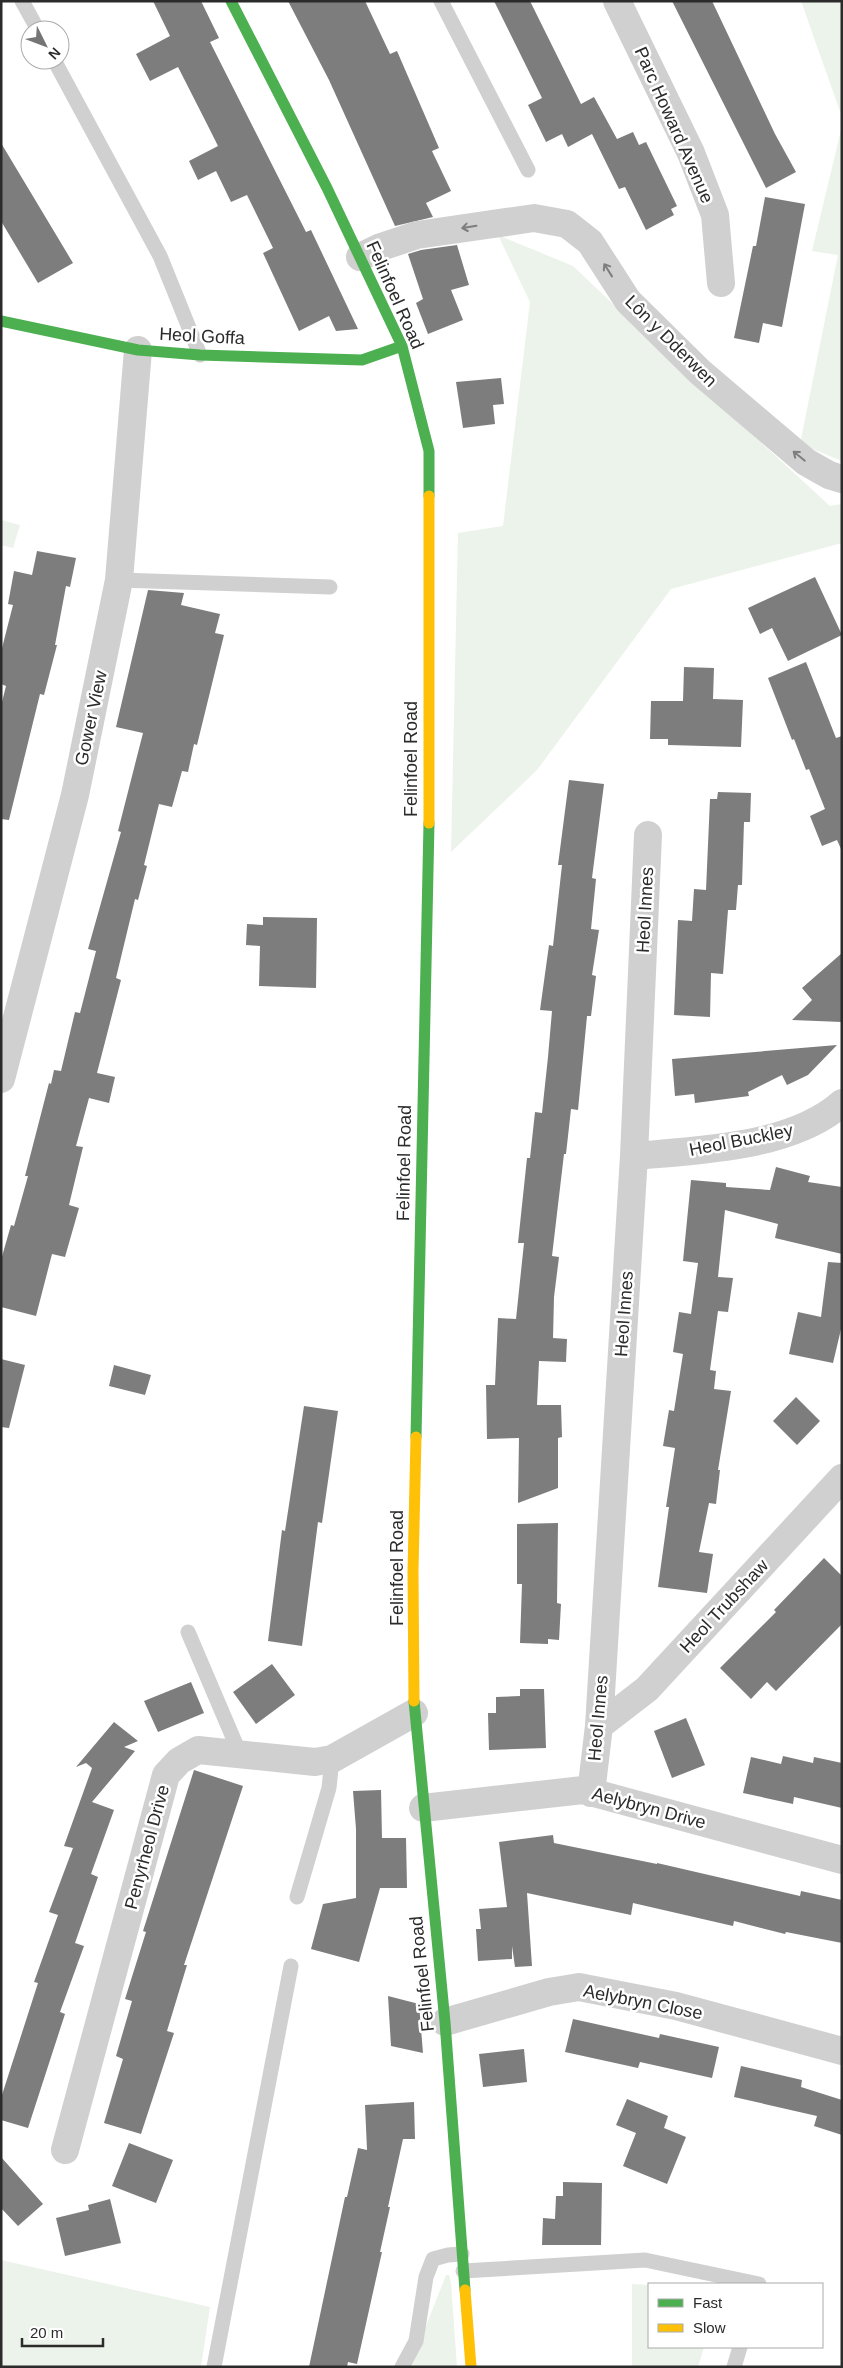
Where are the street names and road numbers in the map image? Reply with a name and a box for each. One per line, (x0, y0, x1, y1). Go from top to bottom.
street label: Parc Howard Avenue (631, 44, 717, 206)
street label: Felinfoel Road (362, 238, 428, 352)
street label: Lôn y Dderwen (621, 291, 721, 391)
street label: Heol Goffa (159, 324, 246, 348)
street label: Gower View (71, 668, 111, 767)
street label: Felinfoel Road (401, 701, 421, 817)
street label: Heol Innes (633, 867, 657, 953)
street label: Felinfoel Road (393, 1105, 415, 1221)
street label: Heol Buckley (688, 1120, 794, 1160)
street label: Heol Innes (611, 1270, 637, 1358)
street label: Felinfoel Road (387, 1510, 407, 1626)
street label: Heol Trubshaw (676, 1555, 773, 1657)
street label: Heol Innes (584, 1674, 612, 1762)
street label: Penyrheol Drive (121, 1783, 173, 1911)
street label: Aelybryn Drive (590, 1783, 708, 1833)
street label: Felinfoel Road (406, 1915, 438, 2033)
street label: Aelybryn Close (582, 1981, 704, 2023)

